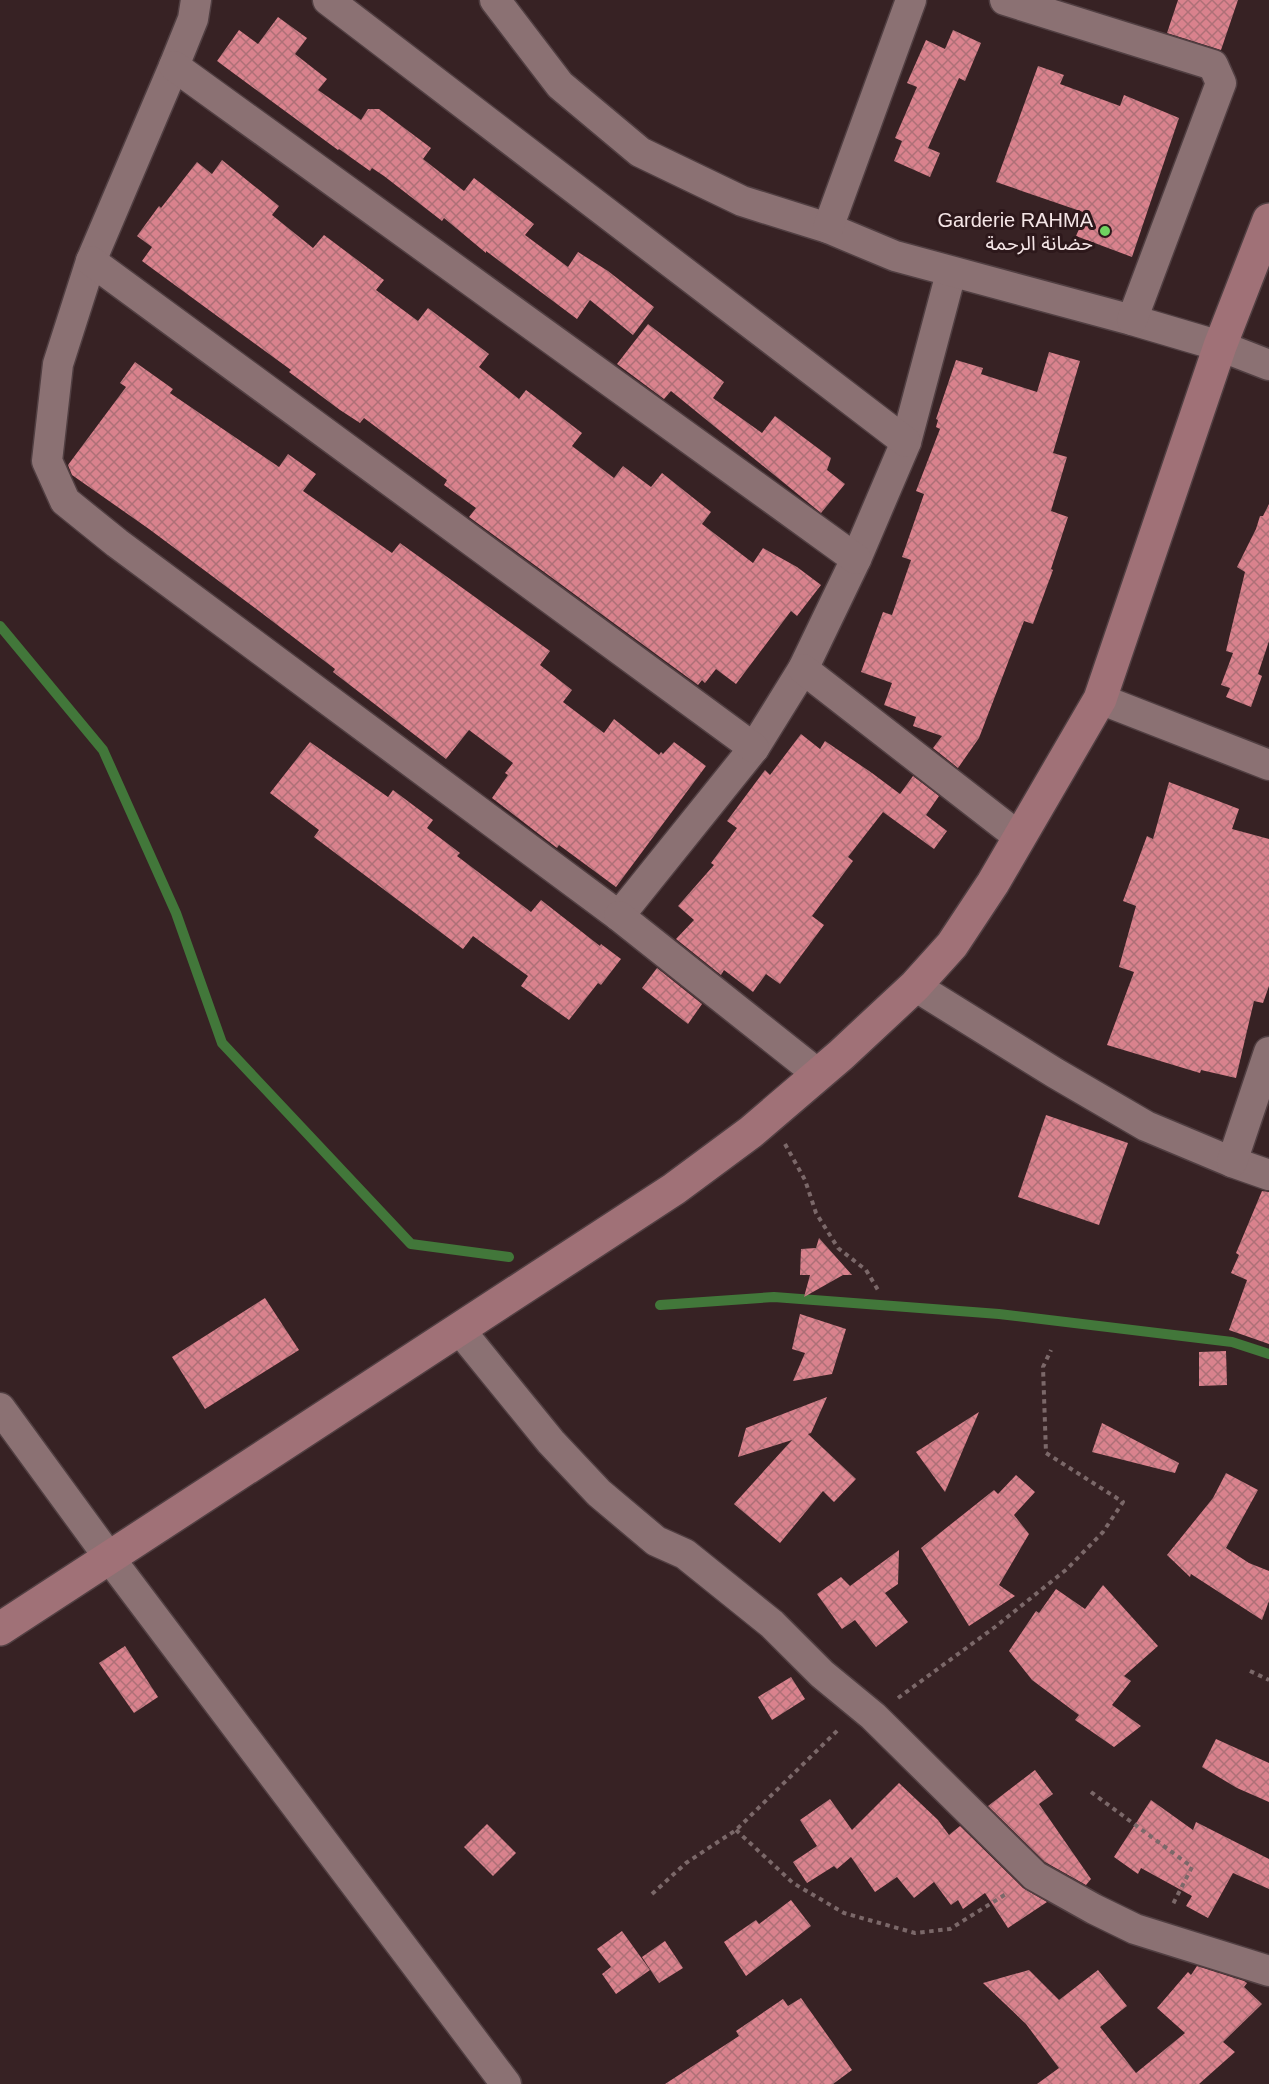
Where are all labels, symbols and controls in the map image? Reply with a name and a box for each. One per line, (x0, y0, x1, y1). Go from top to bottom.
place label: Garderie RAHMA حضانة الرحمة (937, 209, 1094, 255)
marker: Garderie RAHMA حضانة الرحمة (1098, 224, 1112, 238)

